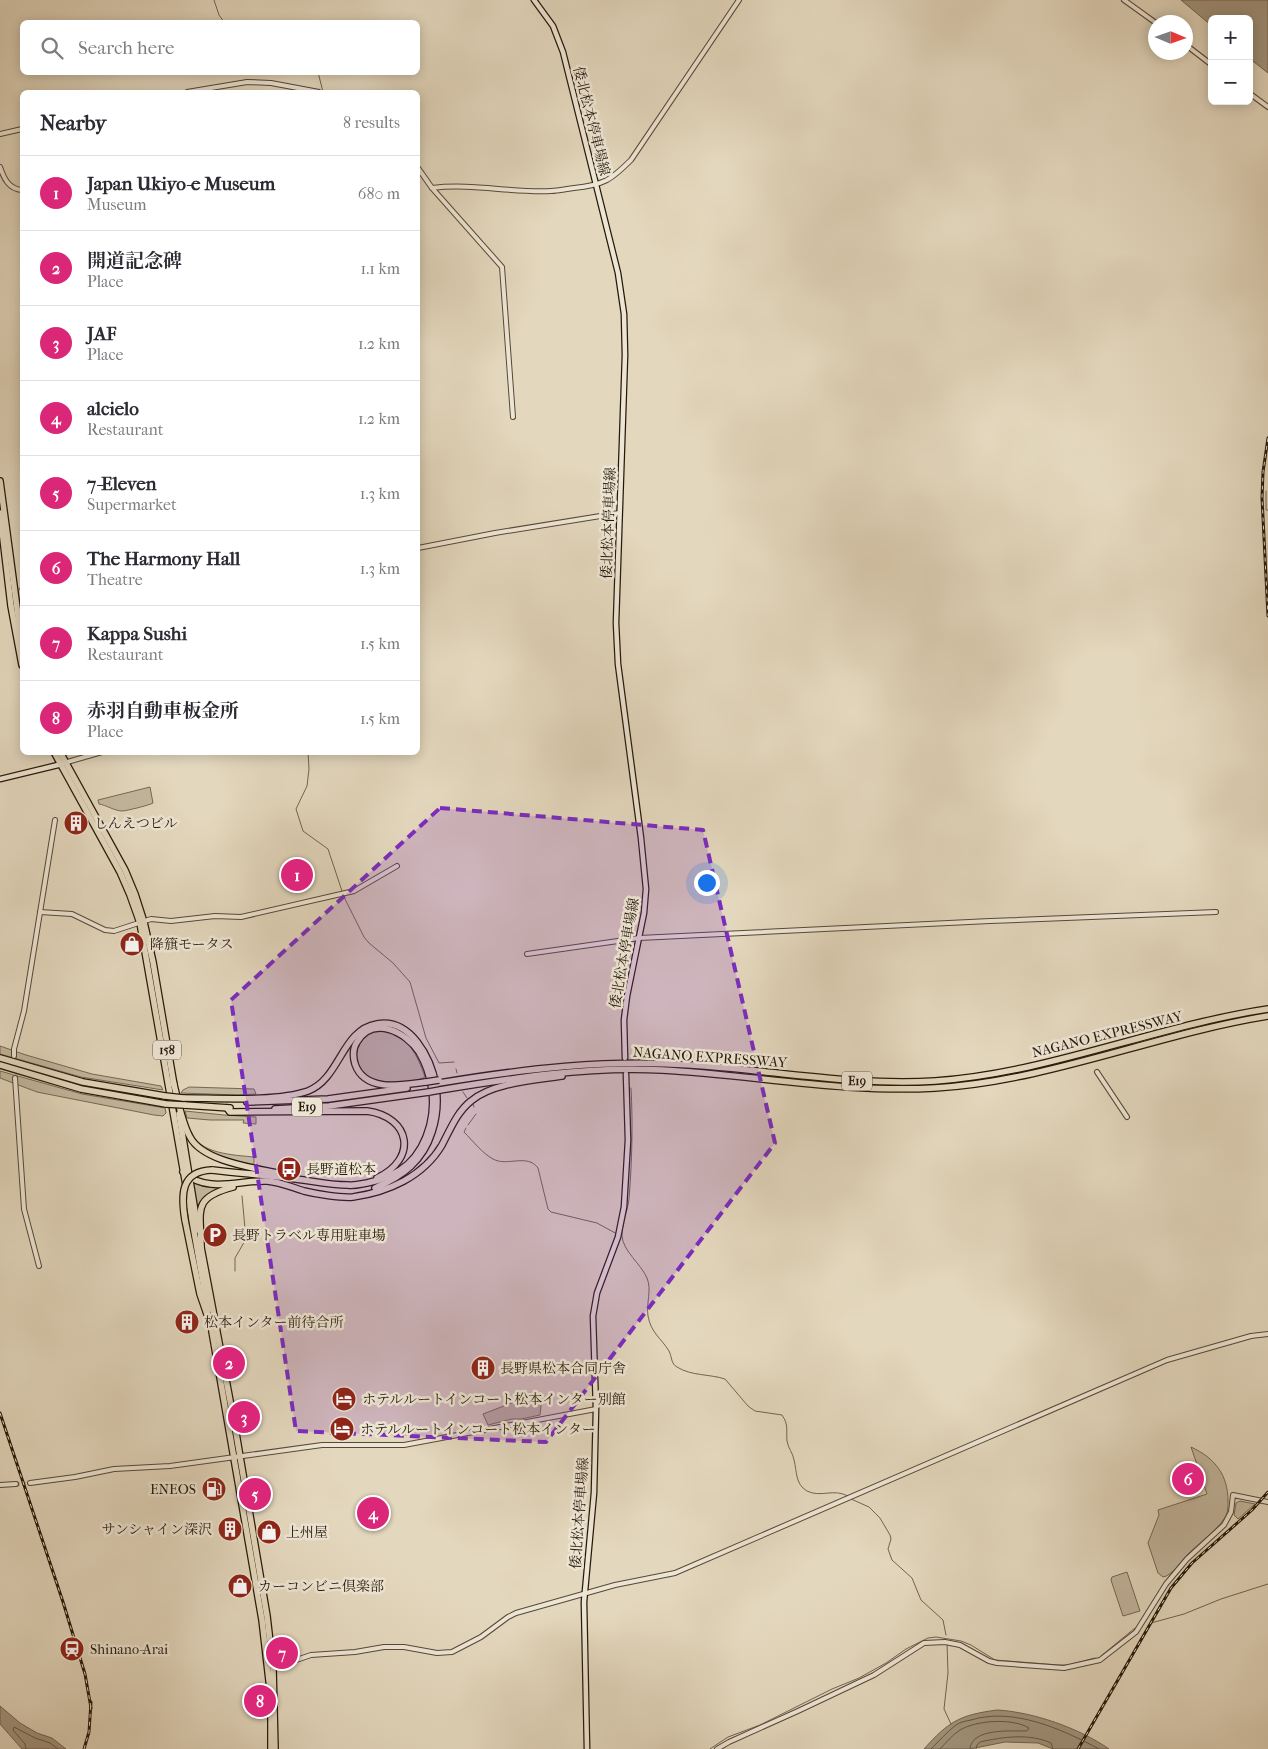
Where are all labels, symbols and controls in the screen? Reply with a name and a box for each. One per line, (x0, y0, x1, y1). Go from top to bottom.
north arrow (1148, 15, 1193, 60)
map controls (1208, 15, 1253, 105)
button: + (1208, 15, 1253, 60)
search box (20, 20, 420, 75)
icon: search (38, 34, 66, 62)
text: Search here (78, 37, 174, 59)
button: − (1208, 60, 1253, 105)
street label: 倭北松本停車場線 (570, 65, 613, 178)
text: Nearby (40, 111, 106, 135)
text: 8 results (343, 113, 400, 132)
text: Japan Ukiyo-e Museum (87, 173, 275, 195)
text: 1 (53, 184, 59, 203)
text: 680 m (358, 184, 400, 203)
text: Museum (87, 195, 147, 214)
text: 開道記念碑 (87, 250, 182, 272)
text: 2 (52, 259, 60, 278)
text: 1.1 km (361, 259, 400, 278)
text: Place (87, 272, 123, 291)
text: JAF (87, 323, 116, 345)
text: 3 (53, 334, 59, 353)
text: 1.2 km (358, 334, 400, 353)
text: Place (87, 345, 123, 364)
text: alcielo (87, 398, 139, 420)
text: 4 (51, 409, 61, 428)
text: 1.2 km (358, 409, 400, 428)
text: Restaurant (87, 420, 163, 439)
street label: 倭北松本停車場線 (598, 467, 619, 579)
text: 7-Eleven (87, 473, 157, 495)
text: 5 (53, 484, 59, 503)
text: 1.3 km (360, 484, 400, 503)
text: Supermarket (87, 495, 177, 514)
text: The Harmony Hall (87, 548, 240, 570)
text: 6 (52, 559, 60, 578)
text: 1.3 km (360, 559, 400, 578)
text: Theatre (87, 570, 143, 589)
text: Kappa Sushi (87, 623, 187, 645)
text: 7 (52, 634, 60, 653)
text: 1.5 km (360, 634, 400, 653)
text: Restaurant (87, 645, 163, 664)
text: 赤羽自動車板金所 (87, 700, 239, 722)
text: 8 (52, 709, 60, 728)
text: 1.5 km (360, 709, 400, 728)
text: Place (87, 722, 123, 741)
building icon: しんえつビル (63, 810, 89, 836)
place label: しんえつビル (94, 815, 178, 832)
pin: 1 (281, 856, 313, 894)
your location (694, 870, 720, 896)
street label: 倭北松本停車場線 (606, 896, 643, 1010)
shop icon: 降簱モータス (119, 931, 145, 957)
place label: 降簱モータス (150, 936, 233, 953)
street label: NAGANO EXPRESSWAY (1030, 1007, 1185, 1061)
road number: 158 (153, 1040, 181, 1060)
street label: NAGANO EXPRESSWAY (632, 1044, 788, 1071)
road number: E19 (842, 1072, 872, 1090)
road number: E19 (292, 1098, 322, 1116)
bus stop icon: 長野道松本 (276, 1156, 302, 1182)
place label: 長野道松本 (306, 1161, 376, 1178)
parking icon: 長野トラベル専用駐車場 (202, 1222, 228, 1248)
place label: 長野トラベル専用駐車場 (232, 1227, 386, 1244)
building icon: 松本インター前待合所 (174, 1309, 200, 1335)
place label: 松本インター前待合所 (204, 1314, 343, 1331)
pin: 2 (213, 1344, 245, 1382)
building icon: 長野県松本合同庁舎 (470, 1355, 496, 1381)
place label: 長野県松本合同庁舎 (500, 1360, 626, 1377)
hotel icon: ホテルルートインコート松本インター別館 (331, 1386, 357, 1412)
place label: ホテルルートインコート松本インター別館 (362, 1391, 626, 1408)
pin: 3 (228, 1398, 260, 1436)
hotel icon: ホテルルートインコート松本インター (329, 1416, 355, 1442)
place label: ホテルルートインコート松本インター (360, 1421, 596, 1438)
street label: 倭北松本停車場線 (567, 1457, 592, 1569)
pin: 6 (1172, 1460, 1204, 1498)
pin: 5 (239, 1475, 271, 1513)
fuel station icon: ENEOS (201, 1476, 227, 1502)
place label: ENEOS (150, 1481, 196, 1498)
pin: 4 (357, 1494, 389, 1532)
building icon: サンシャイン深沢 (217, 1516, 243, 1542)
shop icon: 上州屋 (256, 1519, 282, 1545)
place label: サンシャイン深沢 (101, 1521, 212, 1538)
place label: 上州屋 (286, 1524, 328, 1541)
shop icon: カーコンビニ倶楽部 (227, 1573, 253, 1599)
place label: カーコンビニ倶楽部 (258, 1578, 384, 1595)
pin: 7 (266, 1634, 298, 1672)
station icon: Shinano-Arai (59, 1636, 85, 1662)
place label: Shinano-Arai (90, 1641, 168, 1658)
pin: 8 (244, 1682, 276, 1720)

